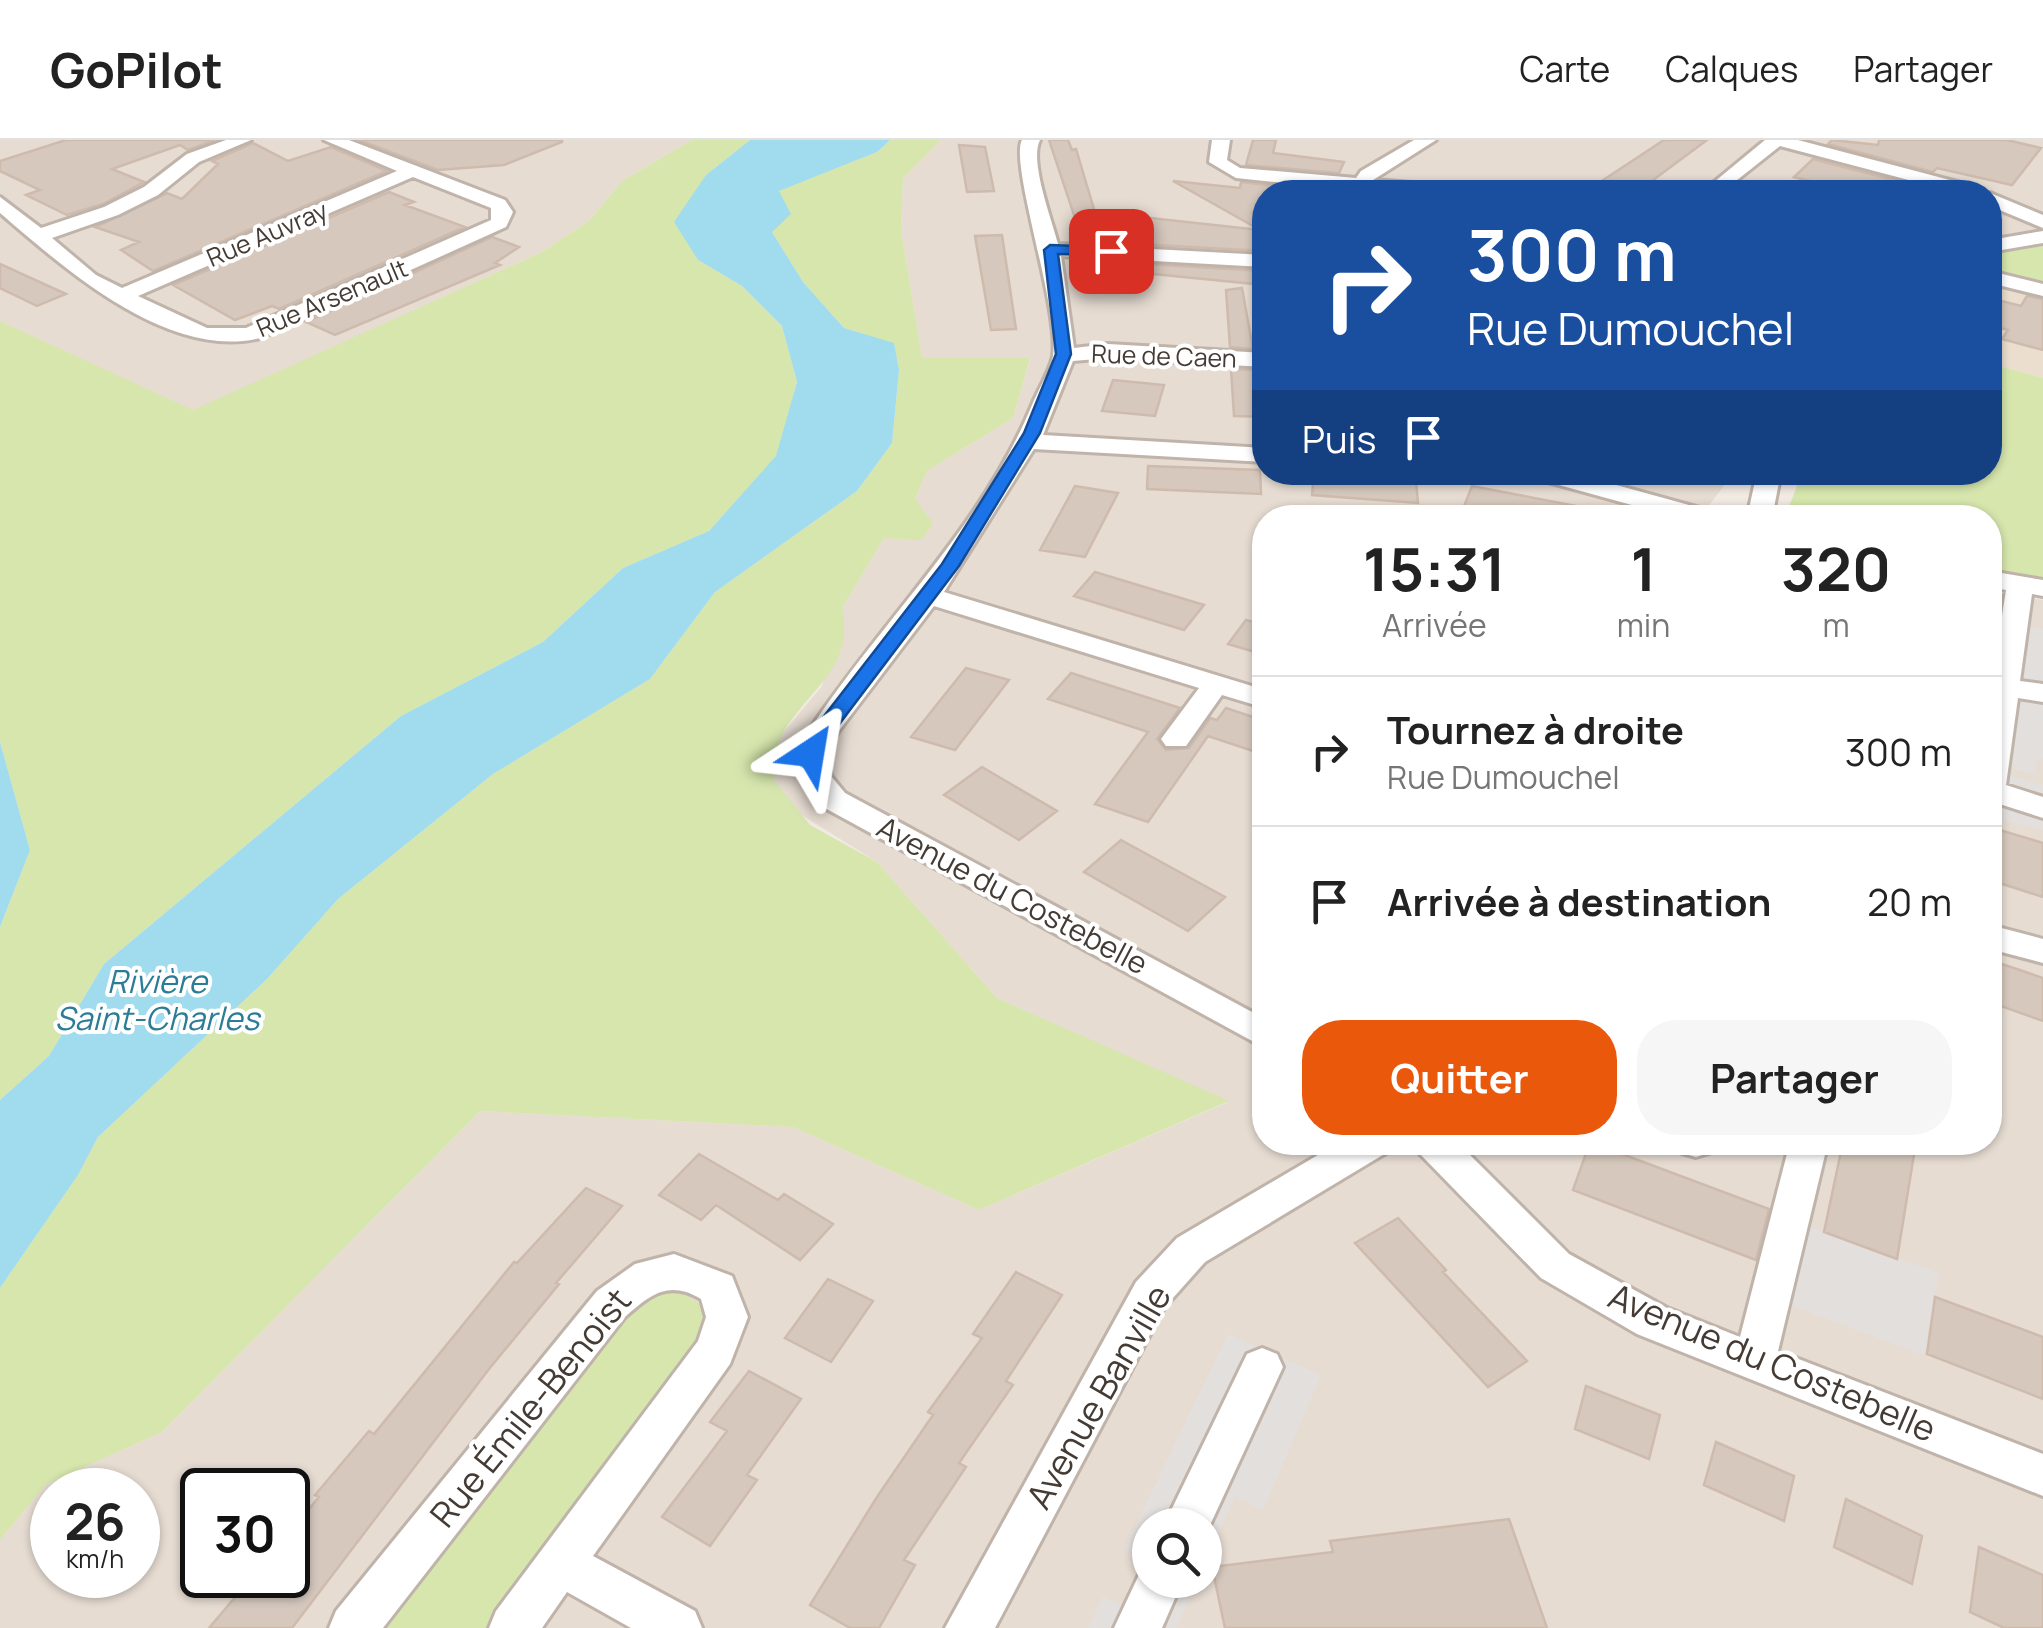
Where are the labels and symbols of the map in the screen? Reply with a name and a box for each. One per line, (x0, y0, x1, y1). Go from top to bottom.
street label: Rue Auvray (201, 192, 333, 275)
pin (1069, 209, 1154, 294)
street label: Rue Arsenault (251, 250, 413, 345)
street label: Rue de Caen (1091, 335, 1237, 376)
position arrow (759, 701, 863, 805)
street label: Avenue du Costebelle (870, 806, 1155, 983)
water label: Rivière Saint-Charles (55, 959, 261, 1040)
street label: Avenue du Costebelle (1601, 1271, 1943, 1453)
street label: Avenue Banville (1015, 1276, 1182, 1517)
street label: Rue Émile-Benoist (419, 1278, 642, 1537)
speed limit sign: 30 (180, 1468, 310, 1598)

